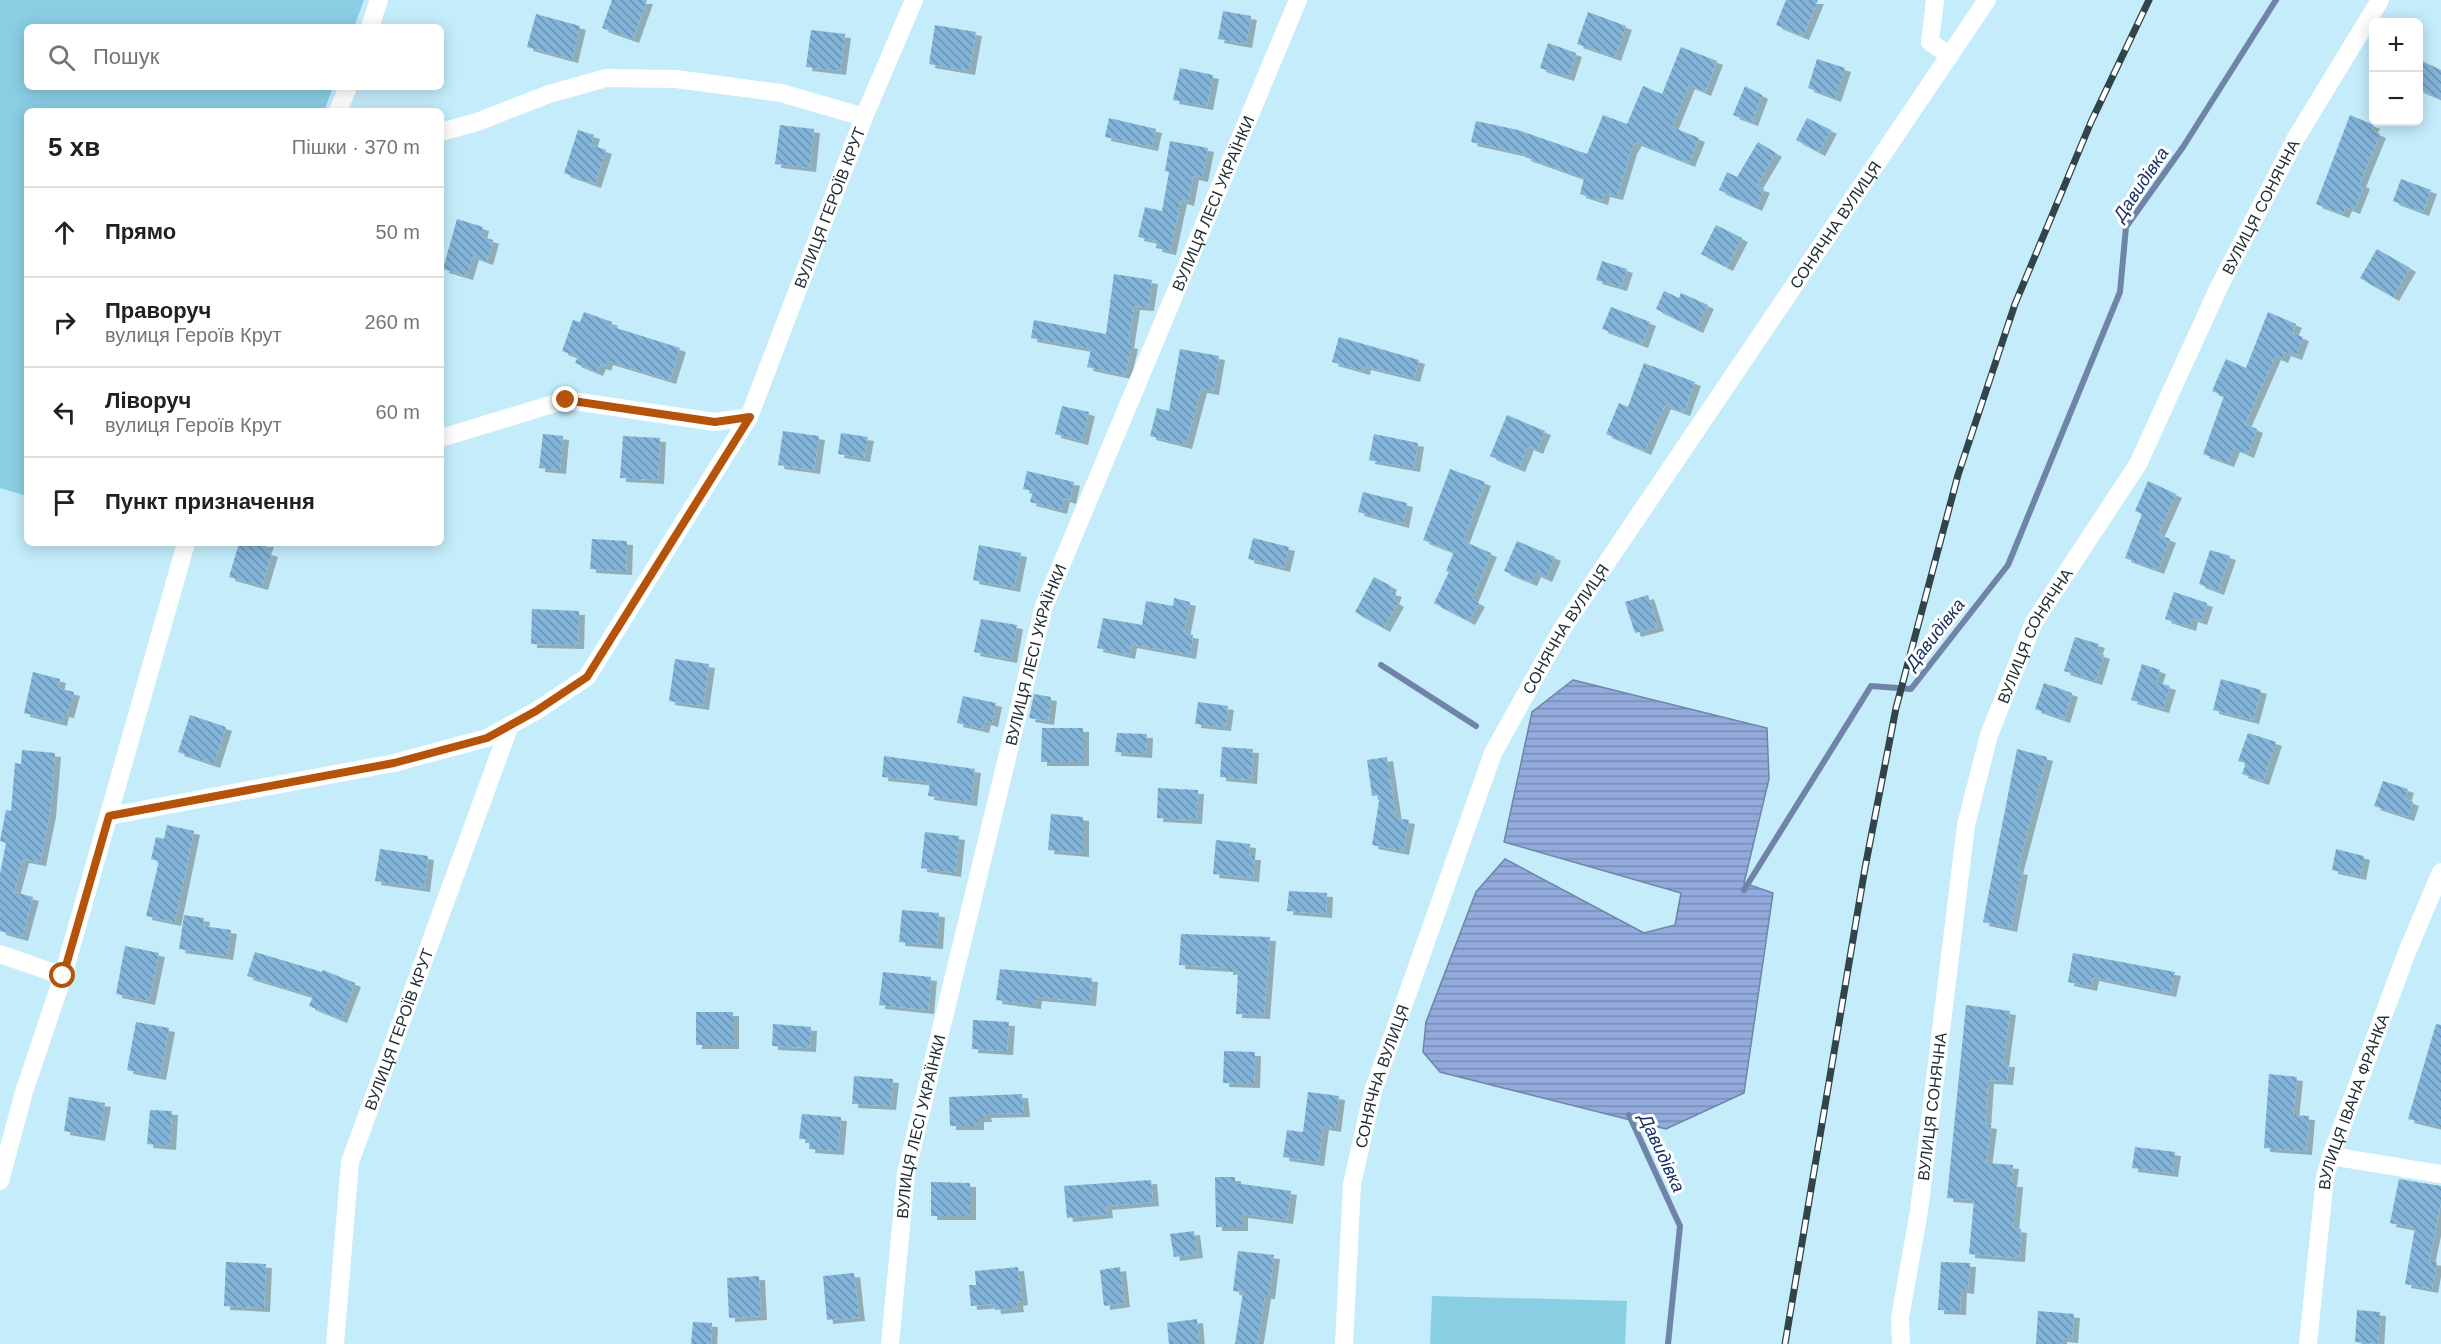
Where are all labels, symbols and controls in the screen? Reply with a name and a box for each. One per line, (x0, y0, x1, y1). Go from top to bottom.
map controls (2369, 18, 2423, 126)
button: + (2369, 18, 2423, 72)
search box (24, 24, 444, 90)
icon: search (45, 41, 78, 74)
text: Пошук (93, 44, 159, 69)
button: − (2369, 72, 2423, 126)
street label: ВУЛИЦЯ ЛЕСІ УКРАЇНКИ (1169, 113, 1257, 293)
street label: ВУЛИЦЯ ГЕРОЇВ КРУТ (791, 124, 868, 290)
text: 5 хв (48, 132, 100, 162)
text: Пішки · 370 m (292, 136, 420, 158)
street label: ВУЛИЦЯ СОНЯЧНА (2219, 136, 2302, 277)
water label: Давидівка (2108, 144, 2173, 226)
street label: СОНЯЧНА ВУЛИЦЯ (1786, 158, 1884, 291)
icon: ahead (48, 216, 81, 249)
text: Прямо (105, 219, 176, 244)
text: 50 m (376, 221, 420, 243)
text: Праворуч (105, 298, 211, 323)
icon: right (48, 306, 81, 339)
text: 260 m (364, 311, 420, 333)
text: вулиця Героїв Крут (105, 324, 282, 346)
route end (552, 386, 578, 412)
text: Ліворуч (105, 388, 191, 413)
icon: left (48, 396, 81, 429)
text: 60 m (376, 401, 420, 423)
text: вулиця Героїв Крут (105, 414, 282, 436)
icon: arrive (48, 486, 81, 519)
text: Пункт призначення (105, 489, 315, 514)
street label: СОНЯЧНА ВУЛИЦЯ (1519, 561, 1612, 697)
street label: ВУЛИЦЯ ЛЕСІ УКРАЇНКИ (1002, 562, 1069, 747)
street label: ВУЛИЦЯ СОНЯЧНА (1994, 565, 2076, 706)
water label: Давидівка (1900, 595, 1969, 675)
street label: ВУЛИЦЯ ГЕРОЇВ КРУТ (361, 946, 436, 1112)
route start (49, 962, 75, 988)
street label: СОНЯЧНА ВУЛИЦЯ (1352, 1002, 1411, 1150)
street label: ВУЛИЦЯ ІВАНА ФРАНКА (2315, 1011, 2392, 1190)
street label: ВУЛИЦЯ СОНЯЧНА (1914, 1031, 1949, 1182)
street label: ВУЛИЦЯ ЛЕСІ УКРАЇНКИ (893, 1033, 948, 1219)
water label: Давидівка (1634, 1109, 1689, 1195)

